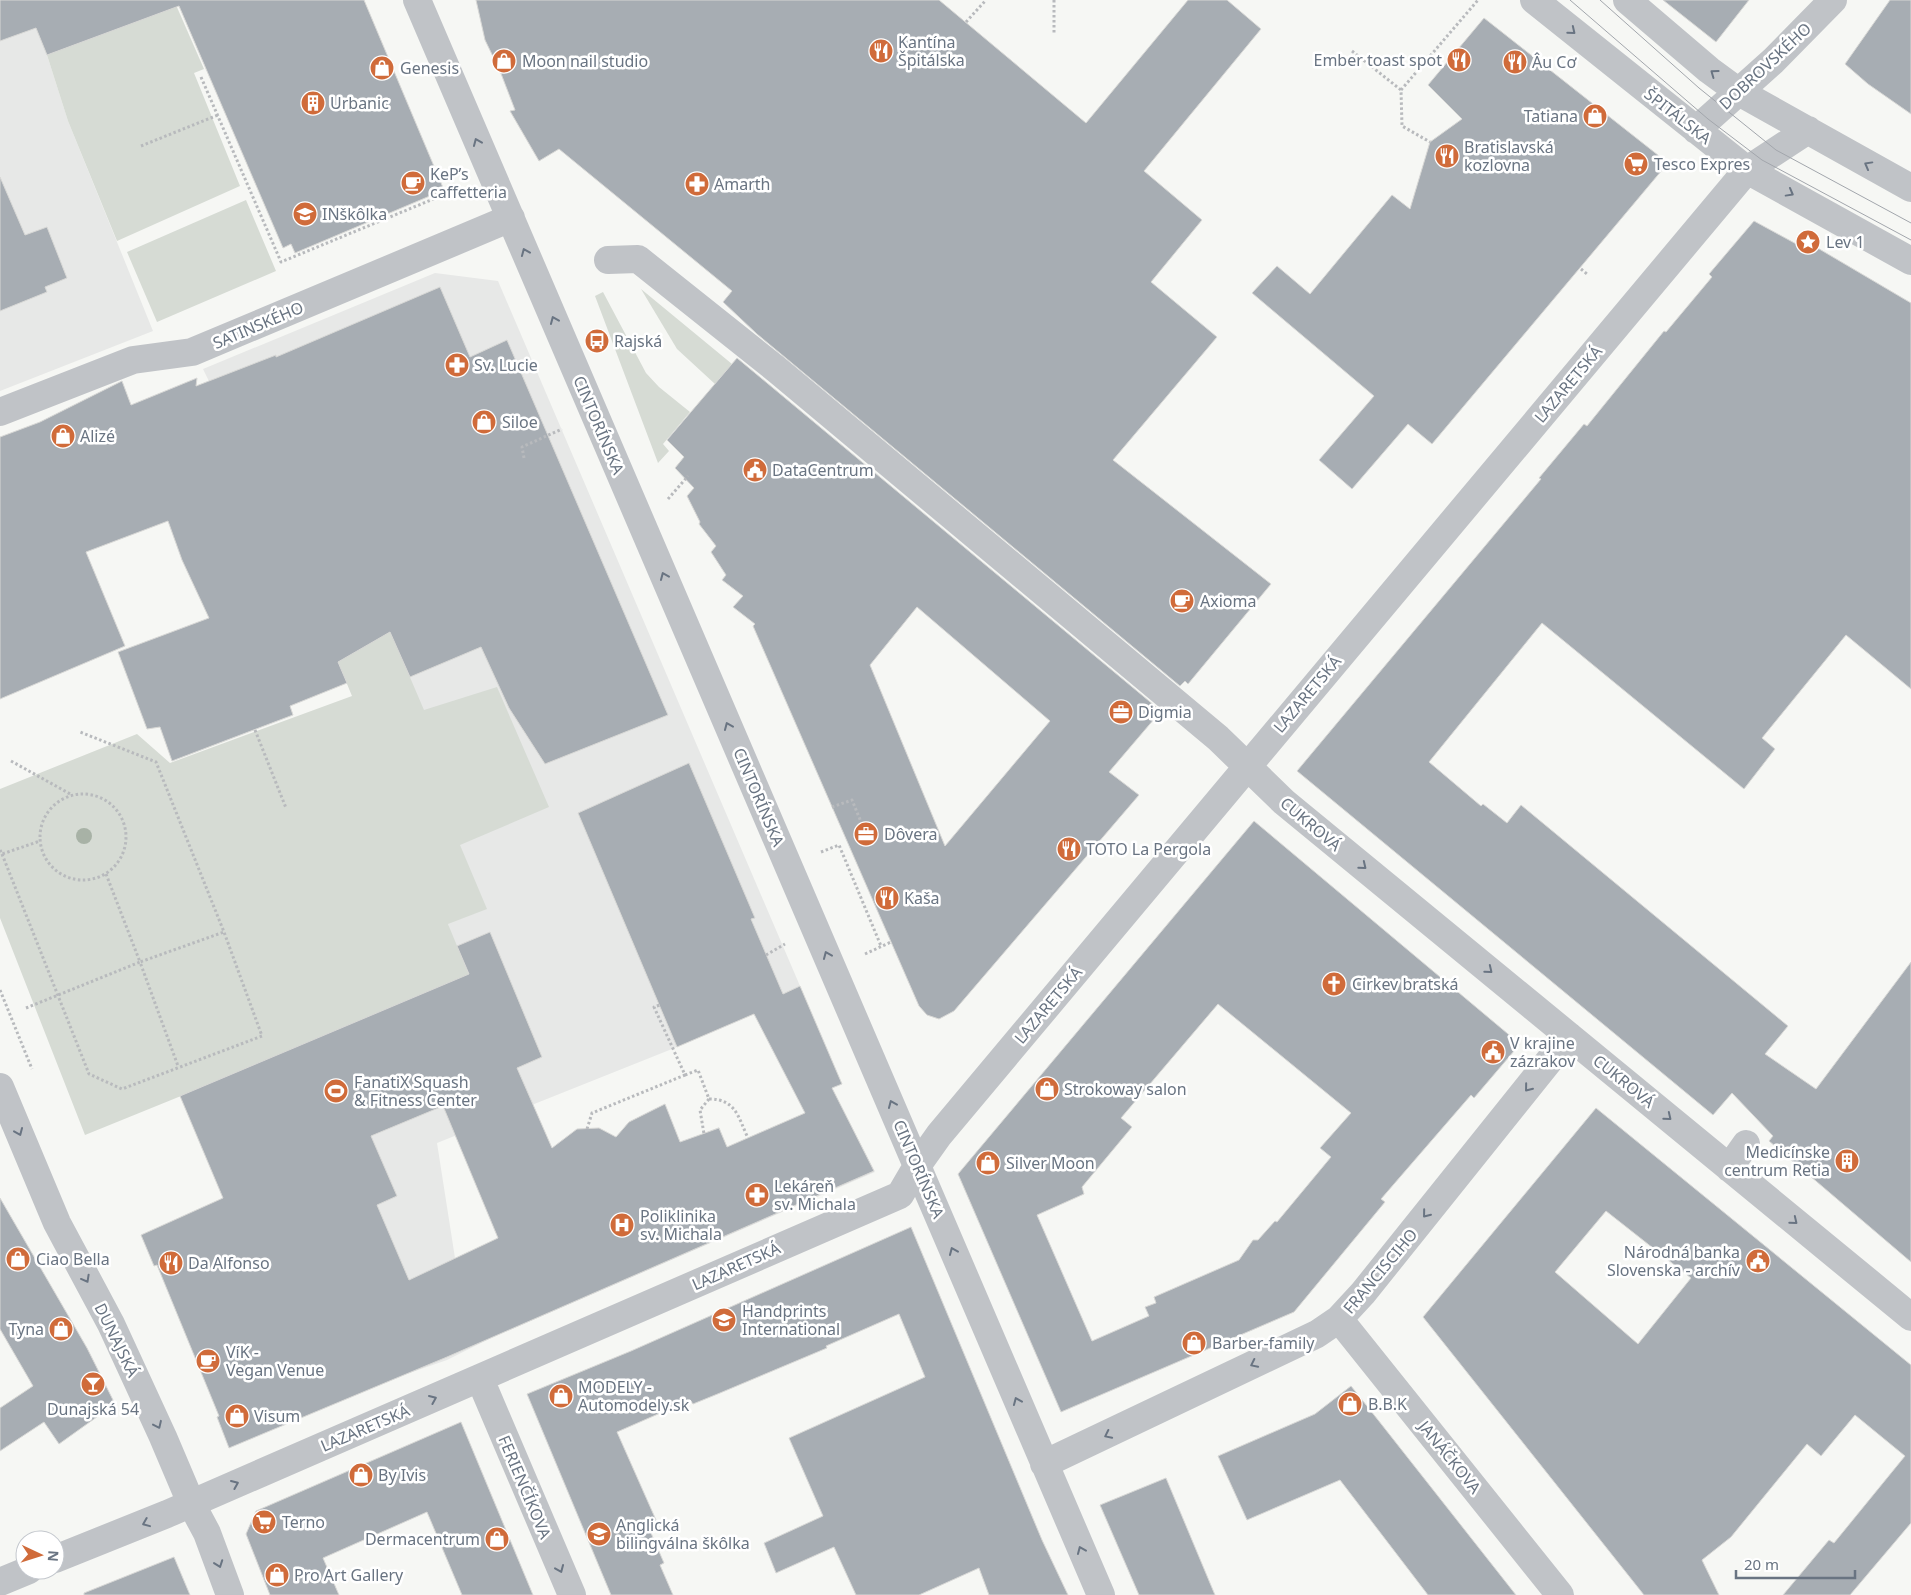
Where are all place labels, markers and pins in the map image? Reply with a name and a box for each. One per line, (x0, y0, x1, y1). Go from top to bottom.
place label: Kantína Špitálska (898, 31, 965, 71)
restaurant icon: Kantína Špitálska (868, 38, 894, 64)
restaurant icon: Ember toast spot (1446, 47, 1472, 73)
shop icon: Moon nail studio (491, 48, 517, 74)
place label: Ember toast spot (1314, 49, 1442, 71)
restaurant icon: Âu Cơ (1502, 49, 1528, 75)
place label: Moon nail studio (522, 50, 648, 72)
place label: Âu Cơ (1532, 51, 1577, 73)
shop icon: Genesis (369, 55, 395, 81)
place label: Genesis (400, 57, 459, 79)
building icon: Urbanic (300, 90, 326, 116)
place label: Urbanic (330, 92, 389, 114)
shop icon: Tatiana (1582, 103, 1608, 129)
place label: Tatiana (1524, 105, 1578, 127)
place label: Bratislavská kozlovna (1464, 136, 1554, 176)
restaurant icon: Bratislavská kozlovna (1434, 143, 1460, 169)
supermarket icon: Tesco Expres (1623, 151, 1649, 177)
place label: Tesco Expres (1654, 153, 1750, 175)
place label: KeP’s caffetteria (430, 163, 507, 203)
cafe icon: KeP’s caffetteria (400, 170, 426, 196)
pharmacy icon: Amarth (684, 171, 710, 197)
place label: Amarth (714, 173, 770, 195)
school or university icon: INškôlka (292, 201, 318, 227)
place label: INškôlka (322, 203, 387, 225)
place icon: Lev 1 (1795, 229, 1821, 255)
place label: Lev 1 (1826, 231, 1865, 253)
bus stop icon: Rajská (584, 328, 610, 354)
place label: Rajská (614, 330, 662, 352)
pharmacy icon: Sv. Lucie (444, 352, 470, 378)
place label: Sv. Lucie (474, 354, 538, 376)
shop icon: Siloe (471, 409, 497, 435)
place label: Siloe (502, 411, 538, 433)
shop icon: Alizé (50, 423, 76, 449)
place label: Alizé (80, 425, 115, 447)
public building icon: DataCentrum (742, 457, 768, 483)
place label: DataCentrum (772, 459, 874, 481)
cafe icon: Axioma (1169, 588, 1195, 614)
place label: Axioma (1200, 590, 1256, 612)
office icon: Digmia (1108, 699, 1134, 725)
place label: Digmia (1138, 701, 1192, 723)
office icon: Dôvera (853, 821, 879, 847)
place label: Dôvera (884, 823, 937, 845)
restaurant icon: TOTO La Pergola (1056, 836, 1082, 862)
place label: TOTO La Pergola (1086, 838, 1211, 860)
restaurant icon: Kaša (874, 885, 900, 911)
place label: Kaša (904, 887, 940, 909)
church icon: Cirkev bratská (1321, 971, 1347, 997)
place label: Cirkev bratská (1352, 973, 1458, 995)
place label: V krajine zázrakov (1510, 1032, 1576, 1072)
public building icon: V krajine zázrakov (1480, 1039, 1506, 1065)
place label: FanatiX Squash & Fitness Center (354, 1071, 477, 1111)
shop icon: Strokoway salon (1034, 1076, 1060, 1102)
sports icon: FanatiX Squash & Fitness Center (323, 1078, 349, 1104)
place label: Strokoway salon (1064, 1078, 1187, 1100)
place label: Medicínske centrum Retia (1724, 1141, 1830, 1181)
building icon: Medicínske centrum Retia (1834, 1148, 1860, 1174)
shop icon: Silver Moon (975, 1150, 1001, 1176)
place label: Silver Moon (1006, 1152, 1095, 1174)
place label: Lekáreň sv. Michala (774, 1175, 856, 1215)
pharmacy icon: Lekáreň sv. Michala (744, 1182, 770, 1208)
place label: Poliklinika sv. Michala (640, 1205, 722, 1245)
hospital icon: Poliklinika sv. Michala (609, 1212, 635, 1238)
place label: Národná banka Slovenska - archív (1607, 1241, 1741, 1281)
shop icon: Ciao Bella (5, 1246, 31, 1272)
place label: Ciao Bella (36, 1248, 110, 1270)
public building icon: Národná banka Slovenska - archív (1745, 1248, 1771, 1274)
restaurant icon: Da Alfonso (158, 1250, 184, 1276)
place label: Da Alfonso (188, 1252, 270, 1274)
place label: Handprints International (742, 1300, 840, 1340)
school or university icon: Handprints International (711, 1307, 737, 1333)
shop icon: Tyna (48, 1316, 74, 1342)
place label: Tyna (8, 1318, 44, 1340)
shop icon: Barber-family (1181, 1330, 1207, 1356)
place label: Barber-family (1212, 1332, 1315, 1354)
place label: VíK - Vegan Venue (226, 1341, 324, 1381)
cafe icon: VíK - Vegan Venue (195, 1348, 221, 1374)
bar icon: Dunajská 54 (80, 1371, 106, 1397)
place label: MODELY - Automodely.sk (578, 1376, 690, 1416)
shop icon: MODELY - Automodely.sk (548, 1383, 574, 1409)
shop icon: B.B.K (1337, 1391, 1363, 1417)
place label: B.B.K (1368, 1393, 1407, 1415)
place label: Dunajská 54 (47, 1398, 139, 1420)
shop icon: Visum (224, 1403, 250, 1429)
place label: Visum (254, 1405, 300, 1427)
shop icon: By Ivis (348, 1462, 374, 1488)
place label: By Ivis (378, 1464, 426, 1486)
supermarket icon: Terno (251, 1509, 277, 1535)
place label: Terno (282, 1511, 325, 1533)
place label: Anglická bilingválna škôlka (616, 1514, 750, 1554)
school or university icon: Anglická bilingválna škôlka (586, 1521, 612, 1547)
shop icon: Dermacentrum (484, 1526, 510, 1552)
place label: Dermacentrum (365, 1528, 480, 1550)
shop icon: Pro Art Gallery (264, 1562, 290, 1588)
place label: Pro Art Gallery (294, 1564, 404, 1586)

